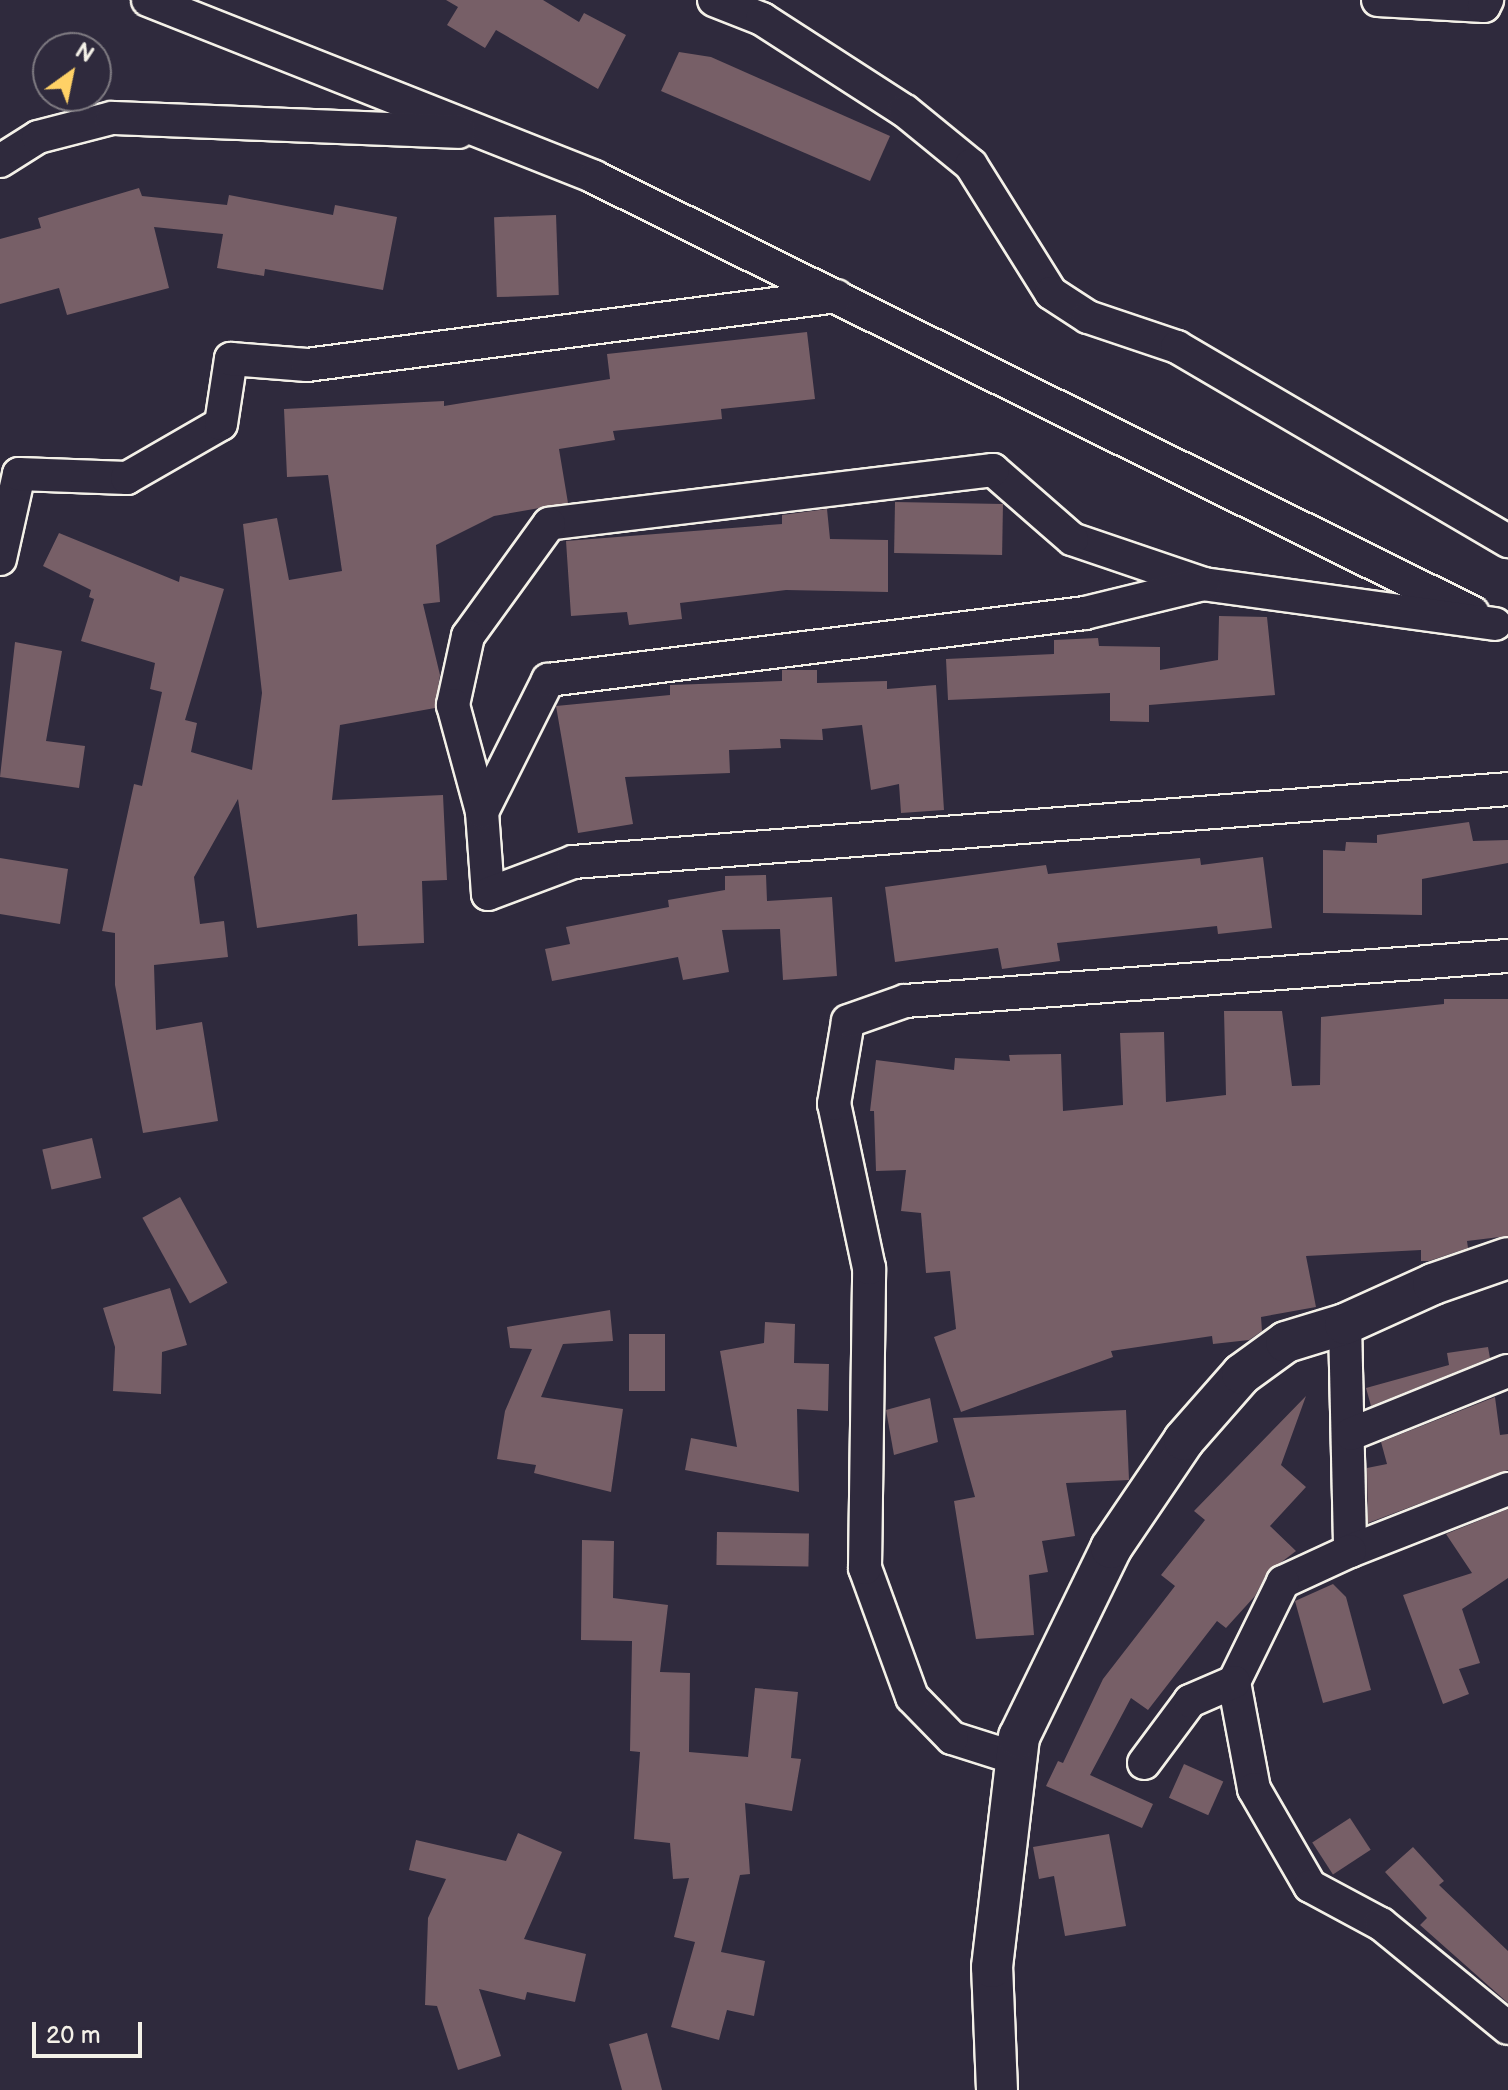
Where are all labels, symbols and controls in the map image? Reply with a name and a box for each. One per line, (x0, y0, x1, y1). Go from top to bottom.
north arrow (32, 32, 112, 112)
text: N (70, 37, 99, 69)
scale bar (36, 2006, 146, 2056)
text: 20 m (46, 2021, 101, 2050)

